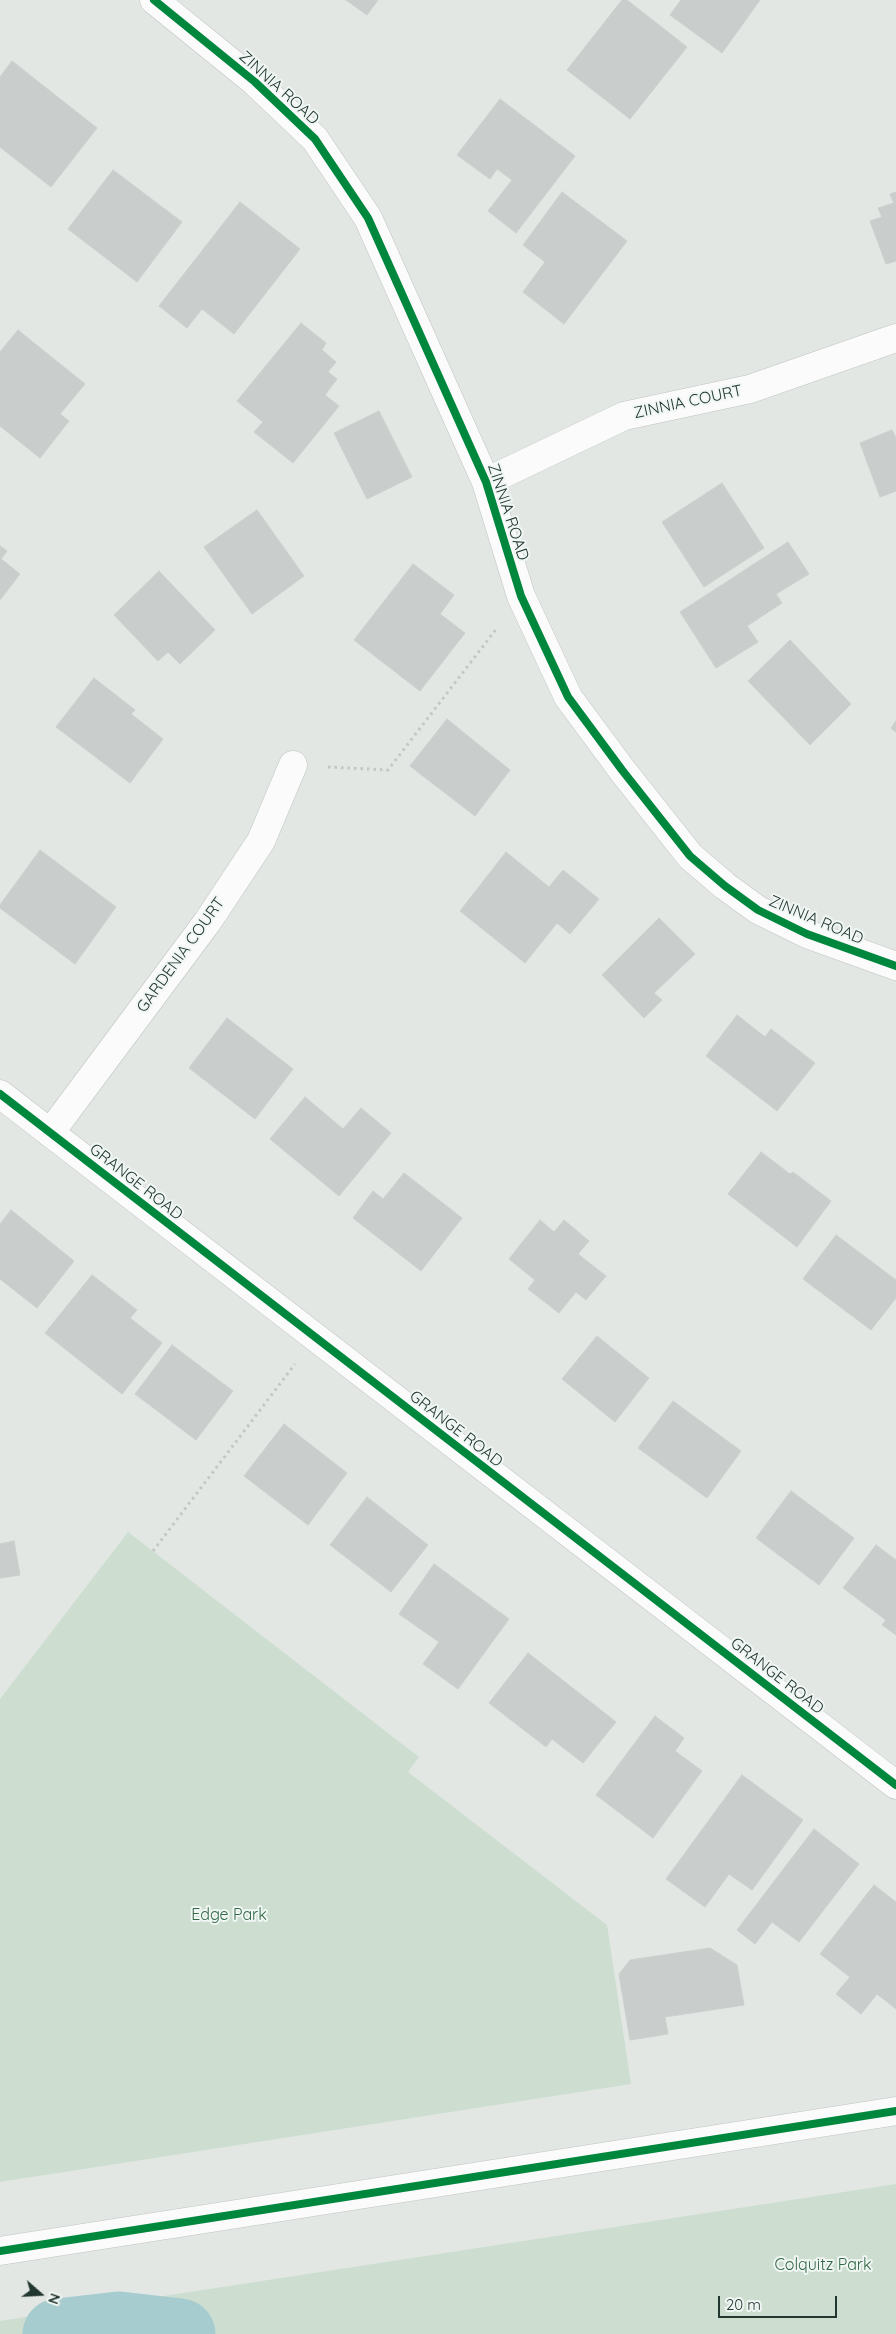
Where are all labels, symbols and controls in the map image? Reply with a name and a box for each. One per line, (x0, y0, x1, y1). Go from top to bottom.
street label: ZINNIA ROAD (235, 47, 323, 129)
street label: ZINNIA COURT (632, 381, 744, 423)
street label: ZINNIA ROAD (483, 461, 533, 563)
street label: ZINNIA ROAD (766, 891, 866, 949)
street label: GARDENIA COURT (133, 894, 229, 1016)
street label: GRANGE ROAD (86, 1140, 186, 1224)
street label: GRANGE ROAD (406, 1387, 506, 1471)
street label: GRANGE ROAD (727, 1634, 827, 1718)
park label: Edge Park (191, 1905, 267, 1925)
park label: Colquitz Park (774, 2255, 872, 2275)
north arrow (15, 2269, 65, 2319)
scale bar (721, 2286, 840, 2318)
text: N (44, 2291, 64, 2307)
text: 20 m (726, 2295, 761, 2314)

